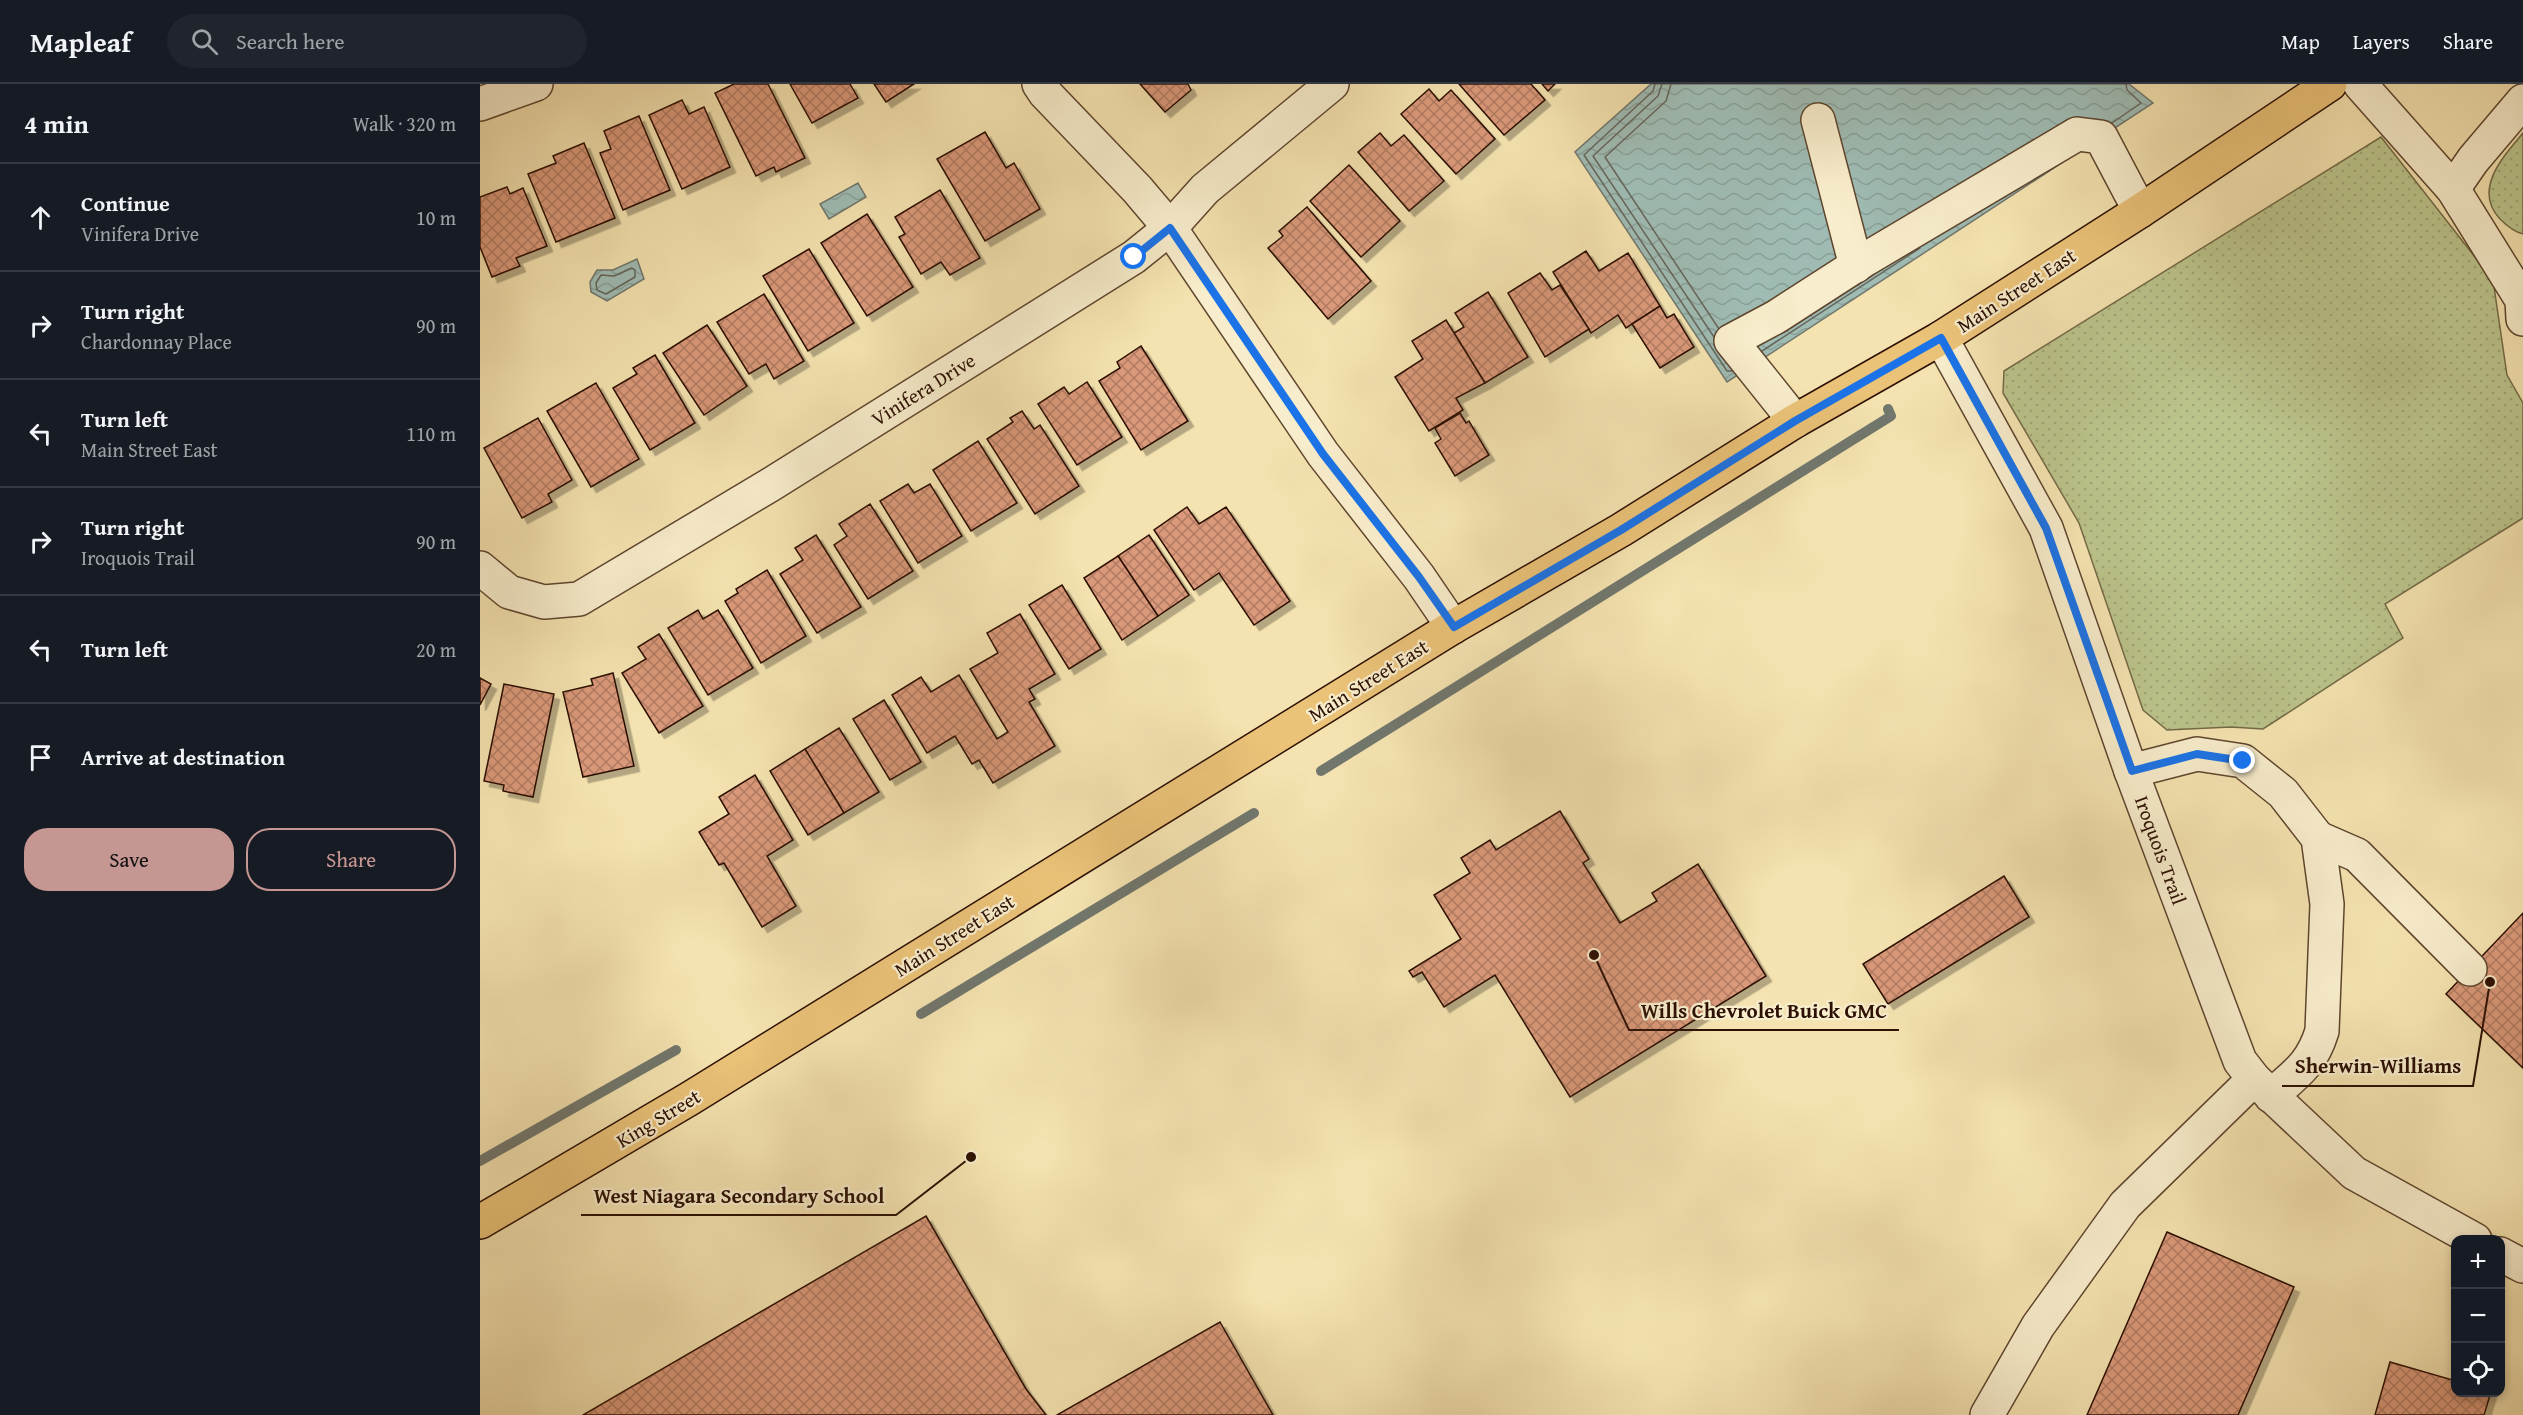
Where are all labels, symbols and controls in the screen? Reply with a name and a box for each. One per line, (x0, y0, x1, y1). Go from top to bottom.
search box (167, 14, 587, 68)
text: Mapleaf (30, 21, 131, 62)
icon: search (188, 25, 221, 58)
text: Search here (236, 25, 345, 57)
text: Map (2281, 26, 2320, 57)
text: Layers (2353, 26, 2410, 57)
text: Share (2443, 26, 2493, 57)
text: 4 min (24, 104, 89, 143)
text: Walk · 320 m (353, 109, 456, 138)
text: Continue (81, 187, 170, 219)
icon: ahead (24, 201, 57, 234)
text: 10 m (416, 203, 456, 232)
text: Vinifera Drive (81, 219, 199, 248)
street label: Main Street East (1951, 241, 2081, 339)
route start (1120, 243, 1146, 269)
text: Turn right (81, 295, 184, 327)
icon: right (24, 309, 57, 342)
text: 90 m (416, 311, 456, 340)
text: Chardonnay Place (81, 327, 232, 356)
street label: Vinifera Drive (865, 345, 981, 433)
text: Turn left (81, 403, 168, 435)
icon: left (24, 417, 57, 450)
text: 110 m (406, 419, 456, 448)
text: Main Street East (81, 435, 218, 464)
text: Turn right (81, 511, 184, 543)
icon: right (24, 525, 57, 558)
text: 90 m (416, 527, 456, 556)
text: Iroquois Trail (81, 543, 195, 572)
street label: Main Street East (1302, 631, 1434, 729)
icon: left (24, 633, 57, 666)
text: Turn left (81, 633, 168, 665)
text: 20 m (416, 635, 456, 664)
icon: arrive (24, 741, 57, 774)
text: Arrive at destination (81, 741, 285, 773)
route end (2229, 747, 2255, 773)
street label: Iroquois Trail (2128, 792, 2194, 909)
button: Save (24, 828, 234, 891)
button: Share (246, 828, 456, 891)
street label: Main Street East (888, 886, 1020, 984)
callout: Wills Chevrolet Buick GMC (1629, 991, 1899, 1030)
text: Wills Chevrolet Buick GMC (1641, 995, 1887, 1026)
callout: Sherwin-Williams (2282, 1047, 2473, 1086)
text: Sherwin-Williams (2295, 1050, 2461, 1081)
street label: King Street (610, 1081, 706, 1155)
callout: West Niagara Secondary School (581, 1176, 896, 1215)
text: West Niagara Secondary School (593, 1180, 885, 1211)
map controls (2451, 1235, 2505, 1397)
button: + (2451, 1235, 2505, 1289)
button: − (2451, 1289, 2505, 1343)
button: locate (2451, 1343, 2505, 1397)

